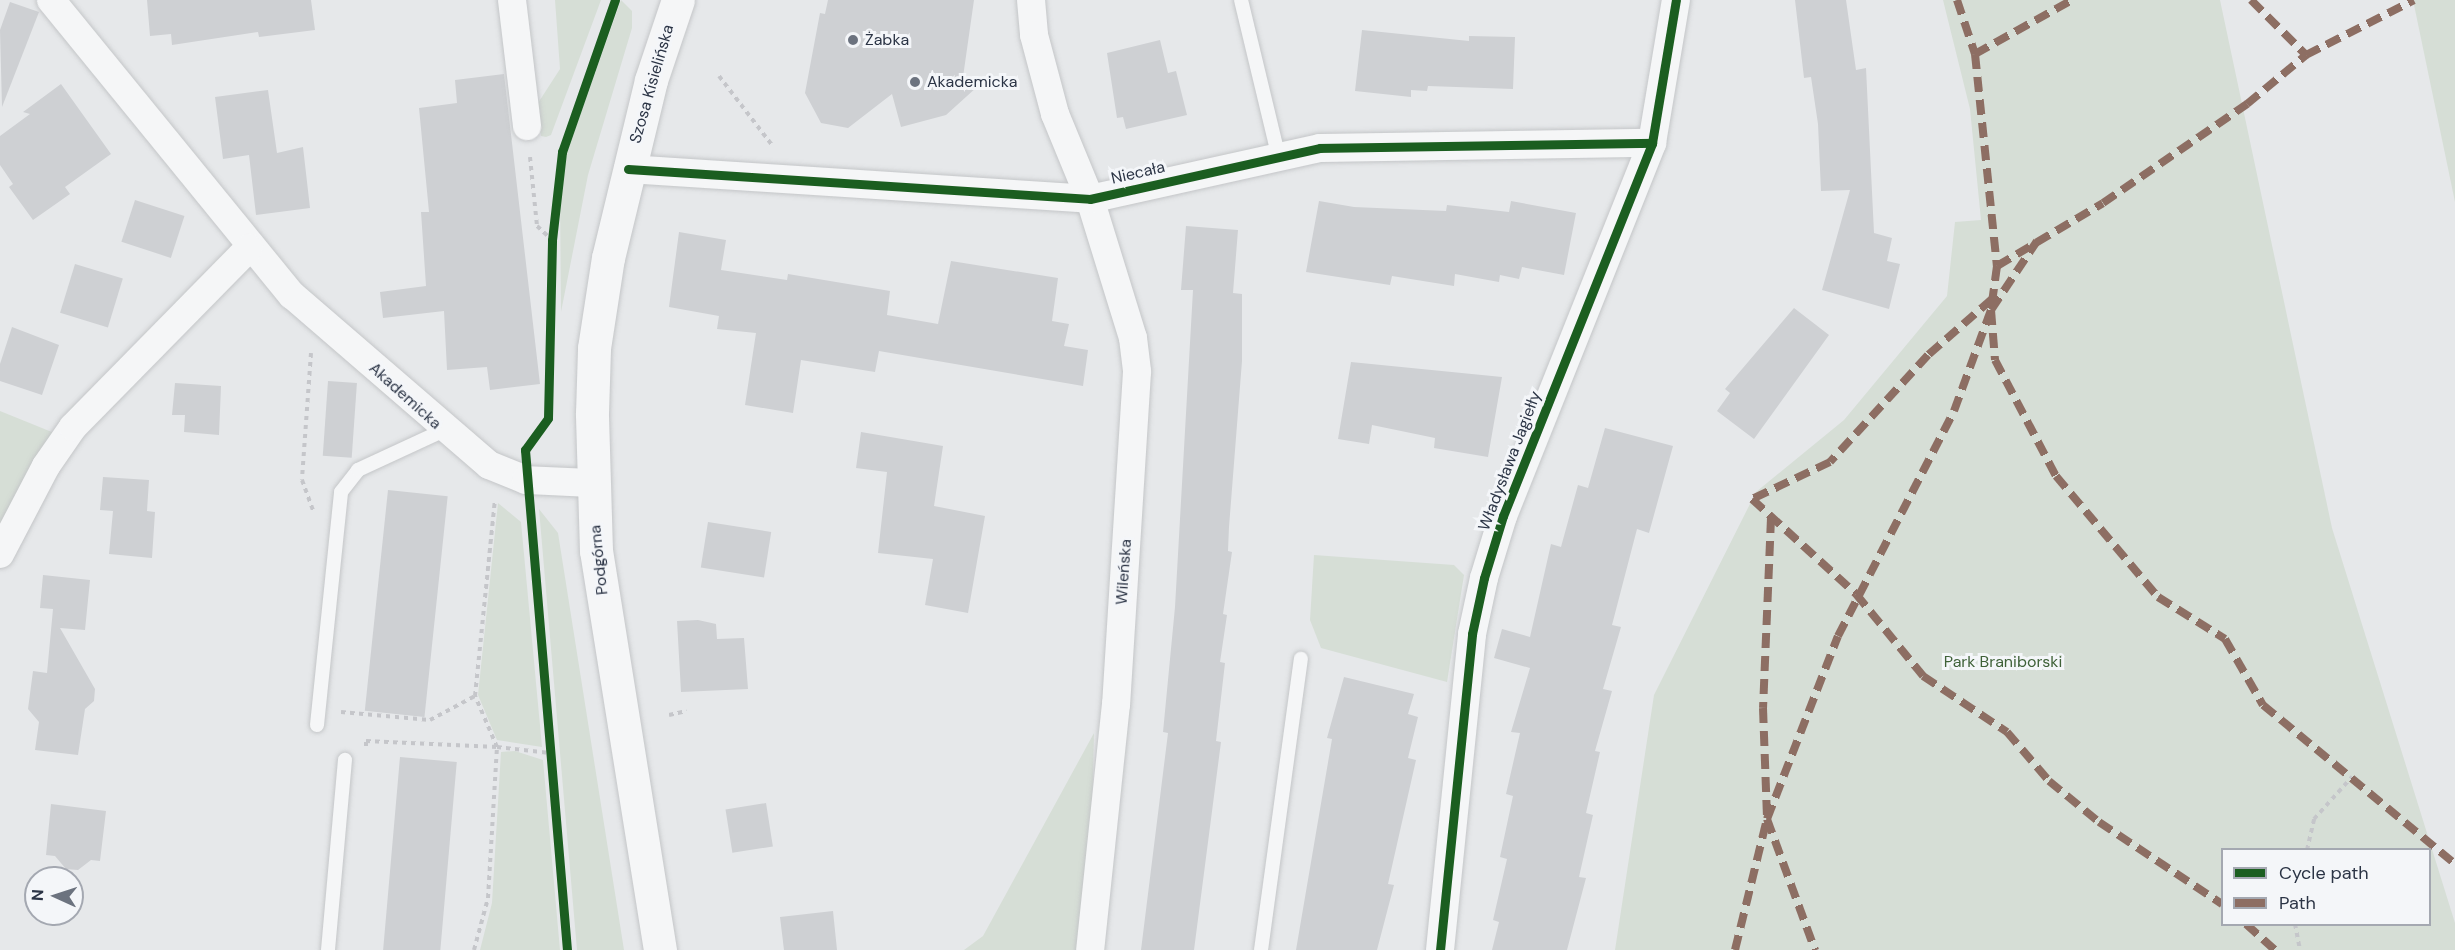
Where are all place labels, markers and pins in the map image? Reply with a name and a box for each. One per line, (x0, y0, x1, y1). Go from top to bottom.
place label: Żabka (865, 30, 909, 50)
marker: Żabka (846, 33, 860, 47)
place label: Akademicka (927, 72, 1017, 92)
marker: Akademicka (908, 75, 922, 89)

